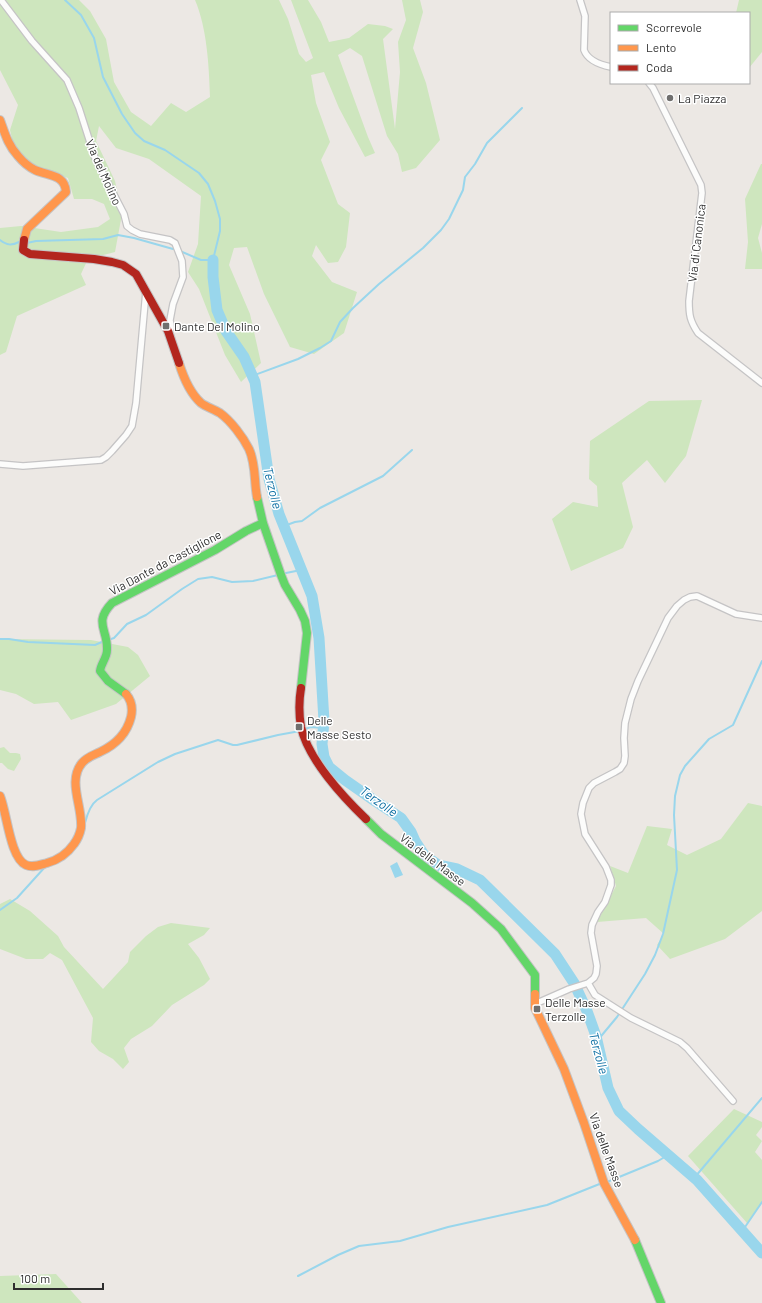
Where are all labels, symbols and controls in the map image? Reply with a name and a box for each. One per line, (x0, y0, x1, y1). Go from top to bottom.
legend (610, 12, 750, 84)
text: Scorrevole (646, 20, 702, 34)
text: Lento (646, 40, 676, 54)
text: Coda (646, 60, 673, 74)
place label: La Piazza (678, 91, 726, 105)
marker: La Piazza (665, 93, 675, 103)
street label: Via del Molino (83, 137, 125, 207)
street label: Via di Canonica (684, 203, 708, 283)
place label: Dante Del Molino (174, 319, 260, 333)
marker: Dante Del Molino (161, 321, 171, 331)
water label: Terzolle (260, 465, 286, 511)
street label: Via Dante da Castiglione (107, 527, 223, 597)
place label: Delle Masse Sesto (307, 713, 372, 741)
marker: Delle Masse Sesto (294, 722, 304, 732)
water label: Terzolle (357, 782, 401, 820)
street label: Via delle Masse (397, 830, 469, 888)
place label: Delle Masse Terzolle (545, 995, 606, 1023)
marker: Delle Masse Terzolle (532, 1004, 542, 1014)
water label: Terzolle (586, 1030, 612, 1076)
street label: Via delle Masse (587, 1111, 627, 1189)
scale bar (14, 1265, 103, 1291)
text: 100 m (20, 1271, 50, 1285)

